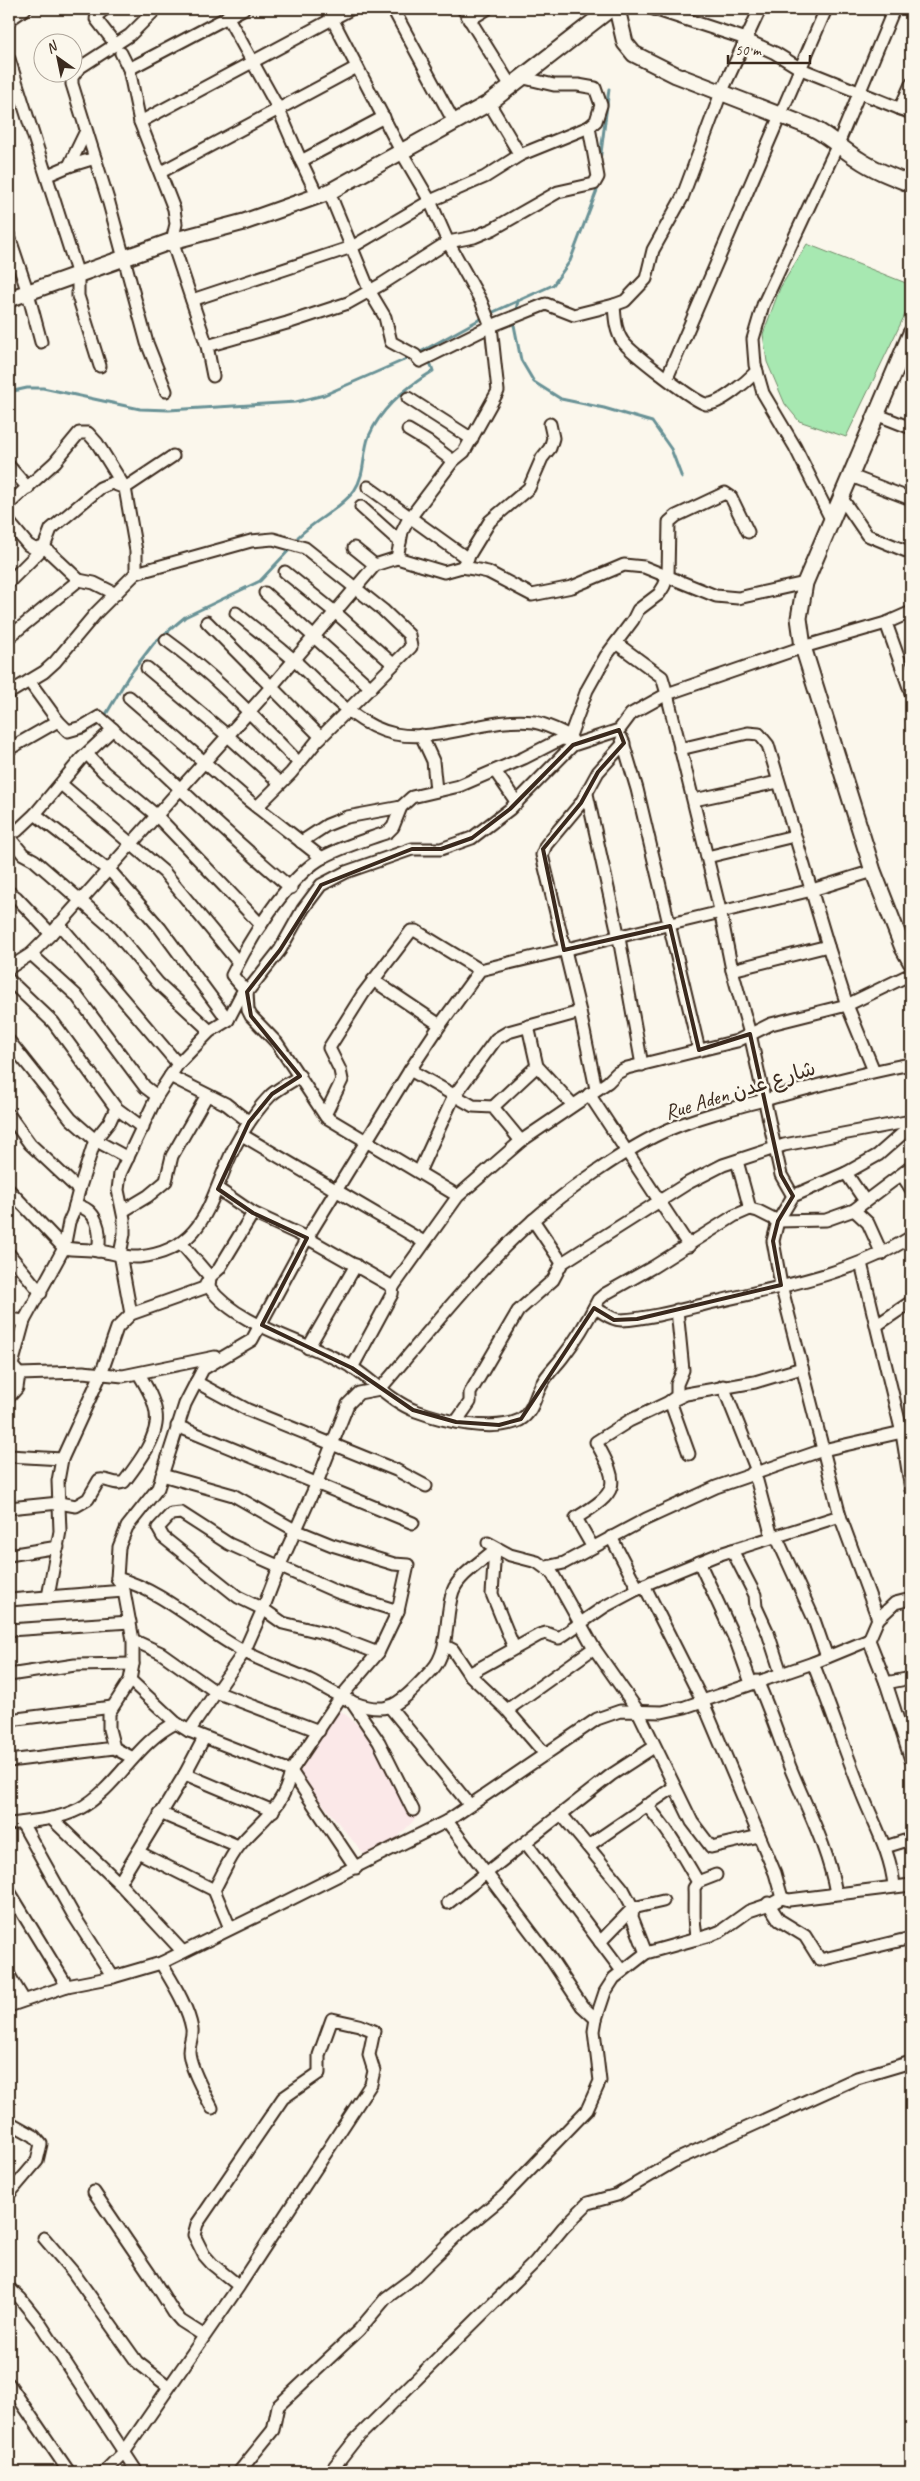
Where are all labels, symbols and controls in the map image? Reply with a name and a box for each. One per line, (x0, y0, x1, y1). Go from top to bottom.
north arrow (32, 32, 82, 82)
scale bar (728, 32, 810, 64)
text: N (43, 37, 61, 57)
text: 50 m (735, 41, 762, 60)
street label: Rue Aden شارع عدن (661, 1055, 819, 1127)

